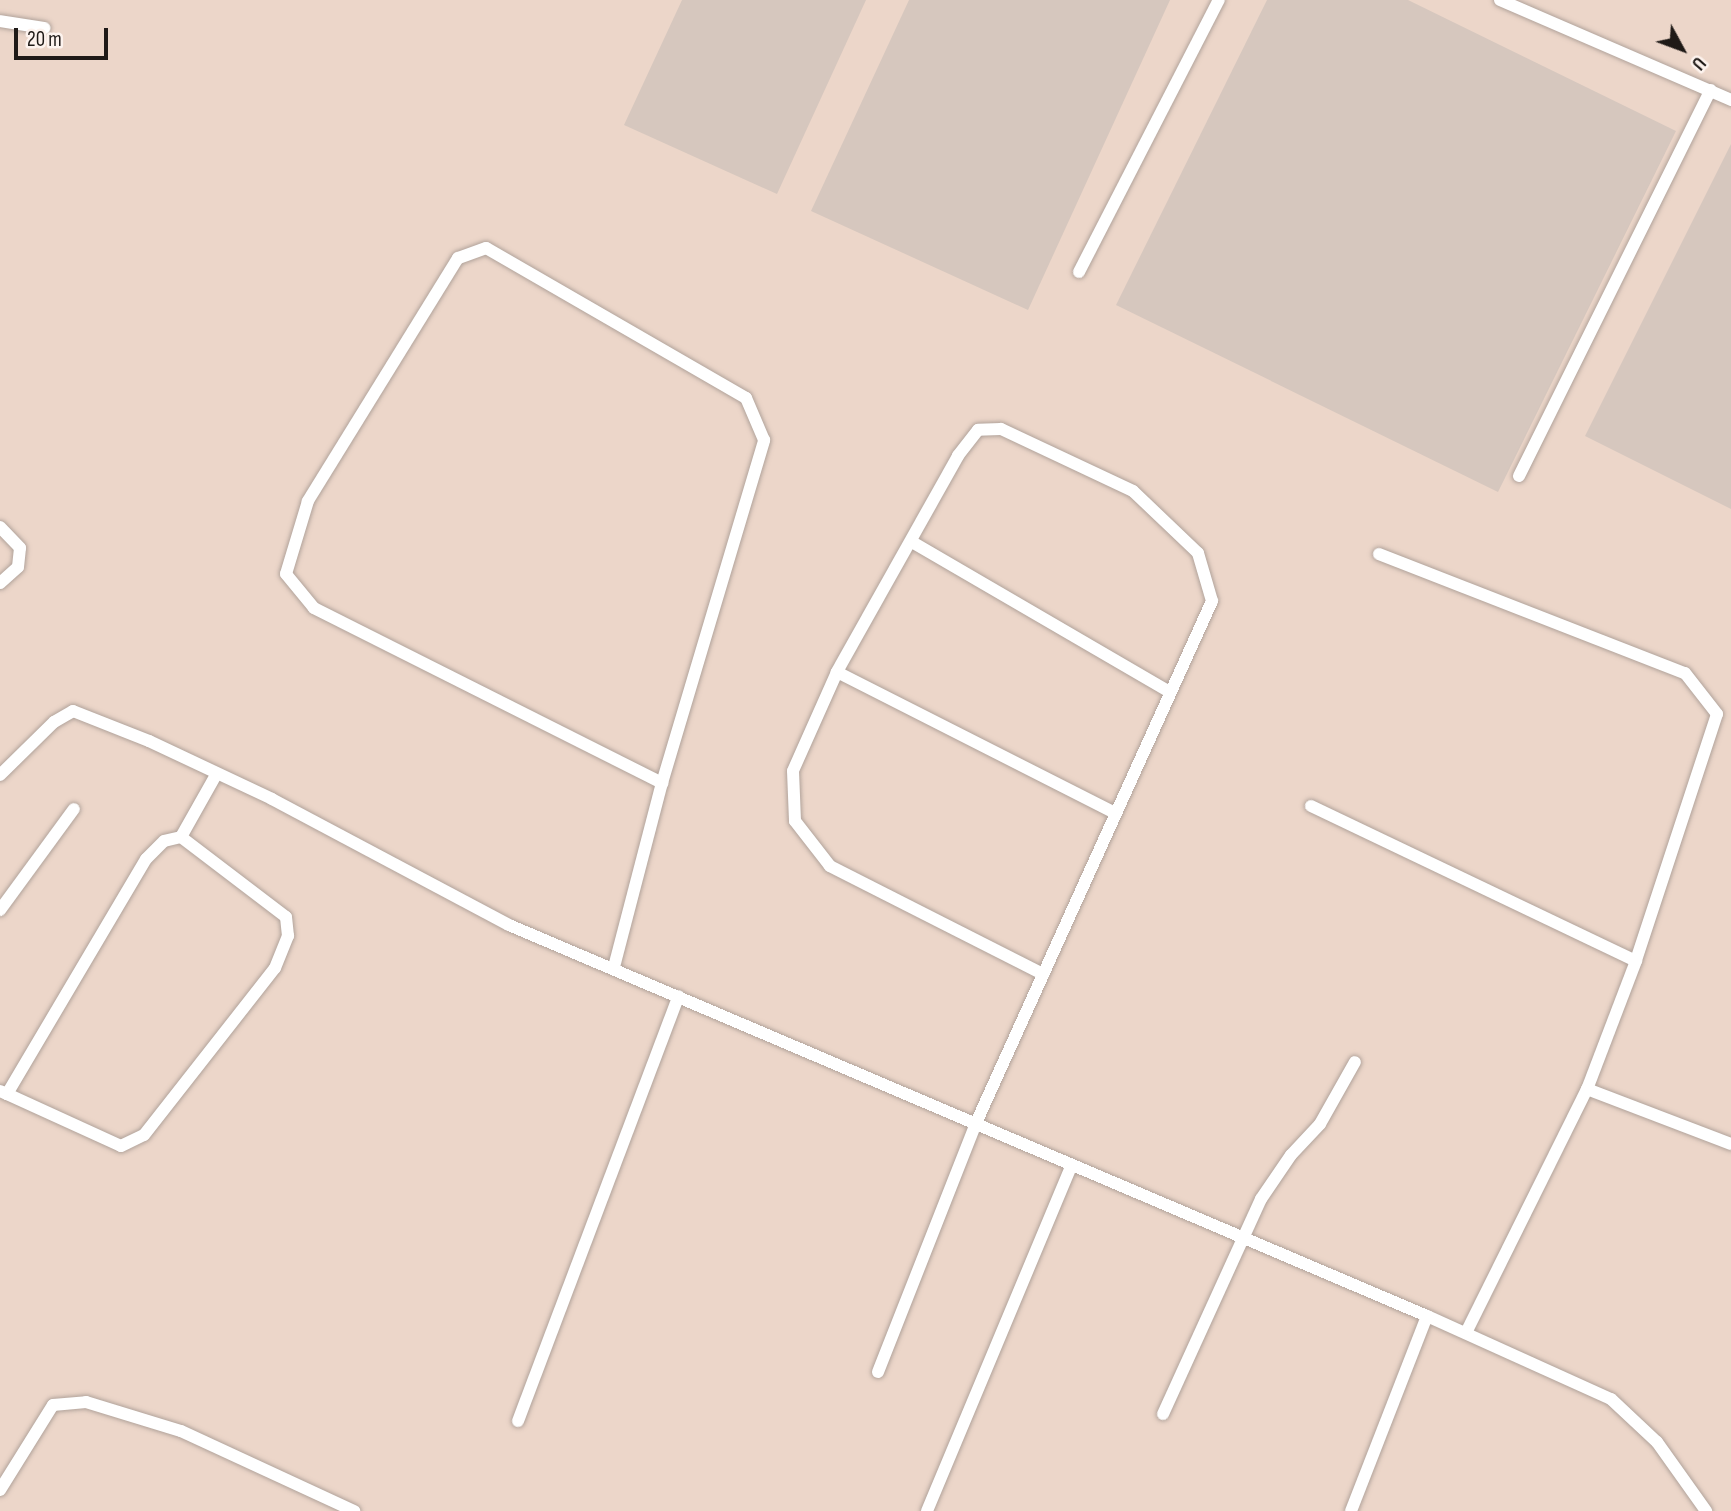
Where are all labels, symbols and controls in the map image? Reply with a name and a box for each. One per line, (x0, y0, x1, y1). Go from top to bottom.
scale bar (18, 14, 112, 58)
north arrow (1647, 14, 1717, 84)
text: 20 m (27, 27, 62, 52)
text: U (1686, 52, 1710, 74)

